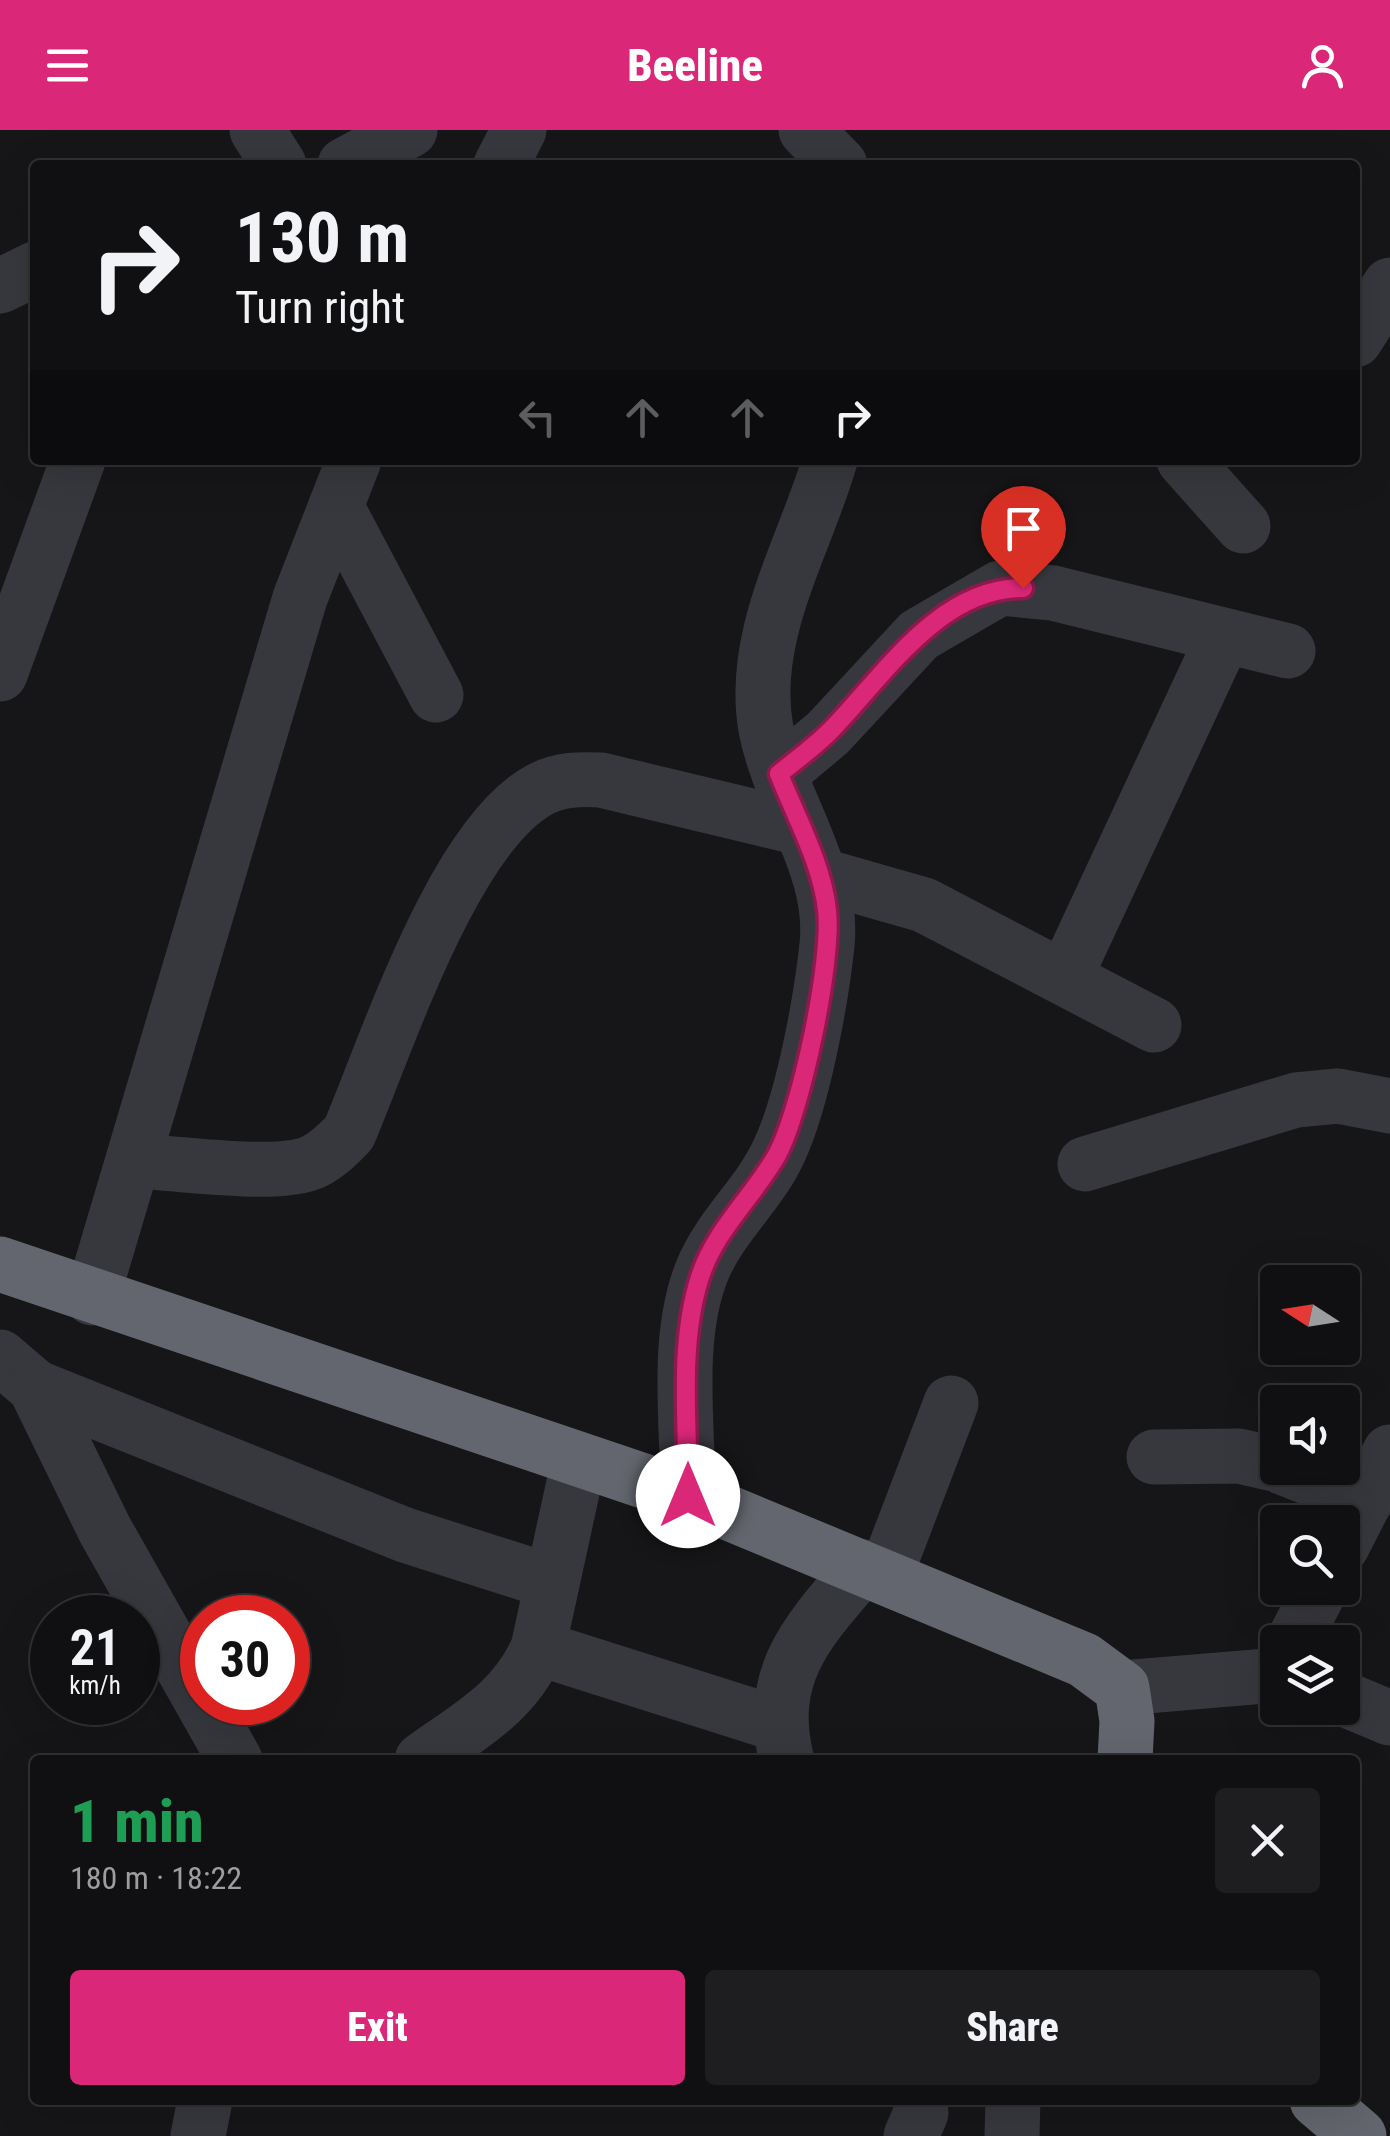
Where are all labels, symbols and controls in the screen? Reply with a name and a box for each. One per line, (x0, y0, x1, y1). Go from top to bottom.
icon: menu (40, 38, 95, 93)
icon: person (1295, 38, 1350, 93)
text: Beeline (627, 39, 763, 92)
text: 130 m (235, 197, 409, 279)
icon: right (70, 200, 200, 330)
text: Turn right (235, 281, 405, 334)
icon: left (510, 390, 565, 445)
icon: ahead (615, 390, 670, 445)
icon: ahead (720, 390, 775, 445)
icon: right (825, 390, 880, 445)
pin (981, 486, 1066, 589)
icon: arrive (996, 501, 1051, 556)
north arrow (1260, 1265, 1360, 1365)
map controls (1260, 1265, 1360, 1725)
button: sound (1260, 1385, 1360, 1485)
position arrow (636, 1444, 740, 1548)
button: search (1260, 1505, 1360, 1605)
speed limit sign: 30 (180, 1595, 310, 1725)
text: 21 (70, 1619, 120, 1677)
button: layers (1260, 1625, 1360, 1725)
text: km/h (69, 1671, 121, 1700)
text: 1 min (70, 1786, 204, 1857)
button: close (1215, 1788, 1320, 1893)
text: 180 m · 18:22 (70, 1859, 242, 1897)
button: Exit (70, 1970, 685, 2085)
button: Share (705, 1970, 1320, 2085)

